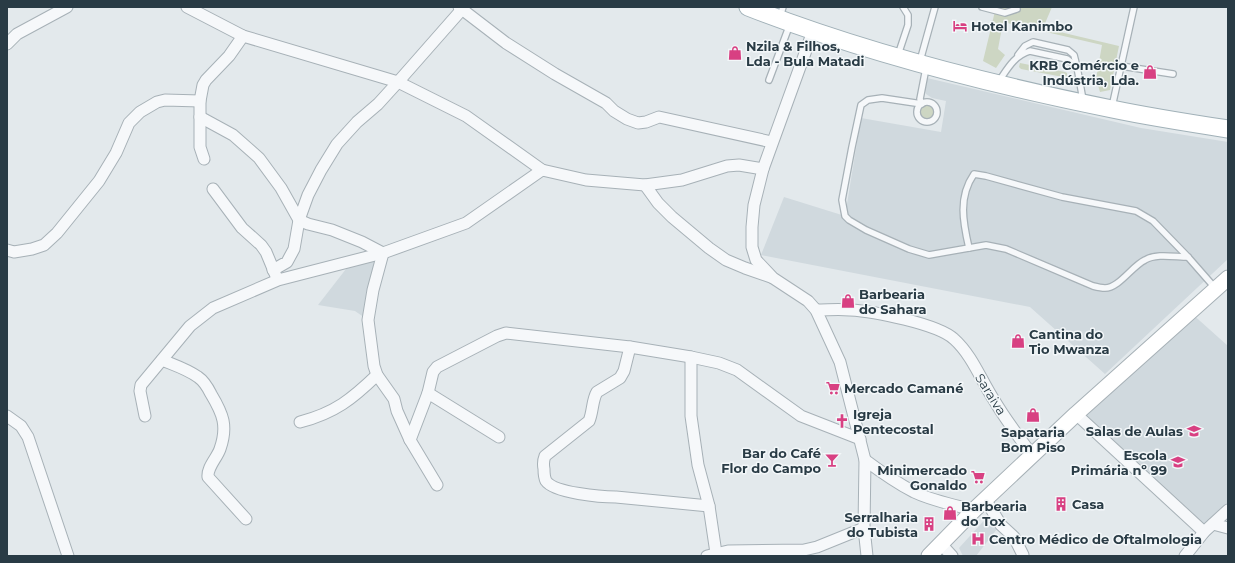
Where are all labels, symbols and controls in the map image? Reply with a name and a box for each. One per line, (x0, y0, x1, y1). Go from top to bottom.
hotel icon: Hotel Kanimbo (952, 18, 968, 34)
place label: Hotel Kanimbo (971, 18, 1073, 34)
place label: Nzila & Filhos, Lda - Bula Matadi (746, 38, 865, 69)
shop icon: Nzila & Filhos, Lda - Bula Matadi (727, 45, 743, 61)
place label: KRB Comércio e Indústria, Lda. (1029, 57, 1139, 88)
shop icon: KRB Comércio e Indústria, Lda. (1142, 64, 1158, 80)
place label: Barbearia do Sahara (859, 286, 927, 317)
shop icon: Barbearia do Sahara (840, 293, 856, 309)
place label: Cantina do Tio Mwanza (1029, 326, 1110, 357)
shop icon: Cantina do Tio Mwanza (1010, 333, 1026, 349)
street label: Saraiva (972, 370, 1010, 418)
supermarket icon: Mercado Camané (825, 380, 841, 396)
place label: Mercado Camané (844, 380, 963, 396)
place label: Igreja Pentecostal (853, 406, 934, 437)
shop icon: Sapataria Bom Piso (1025, 407, 1041, 423)
church icon: Igreja Pentecostal (834, 413, 850, 429)
place label: Salas de Aulas (1086, 423, 1183, 439)
school or university icon: Salas de Aulas (1186, 423, 1202, 439)
place label: Sapataria Bom Piso (1001, 424, 1066, 455)
place label: Bar do Café Flor do Campo (721, 445, 821, 476)
place label: Escola Primária nº 99 (1071, 447, 1167, 478)
bar icon: Bar do Café Flor do Campo (824, 452, 840, 468)
school or university icon: Escola Primária nº 99 (1170, 454, 1186, 470)
place label: Minimercado Gonaldo (877, 462, 967, 493)
supermarket icon: Minimercado Gonaldo (970, 469, 986, 485)
building icon: Casa (1053, 496, 1069, 512)
place label: Casa (1072, 496, 1104, 512)
place label: Barbearia do Tox (961, 498, 1027, 529)
shop icon: Barbearia do Tox (942, 505, 958, 521)
place label: Serralharia do Tubista (844, 509, 918, 540)
building icon: Serralharia do Tubista (921, 516, 937, 532)
hospital icon: Centro Médico de Oftalmologia (970, 531, 986, 547)
place label: Centro Médico de Oftalmologia (989, 531, 1202, 547)

